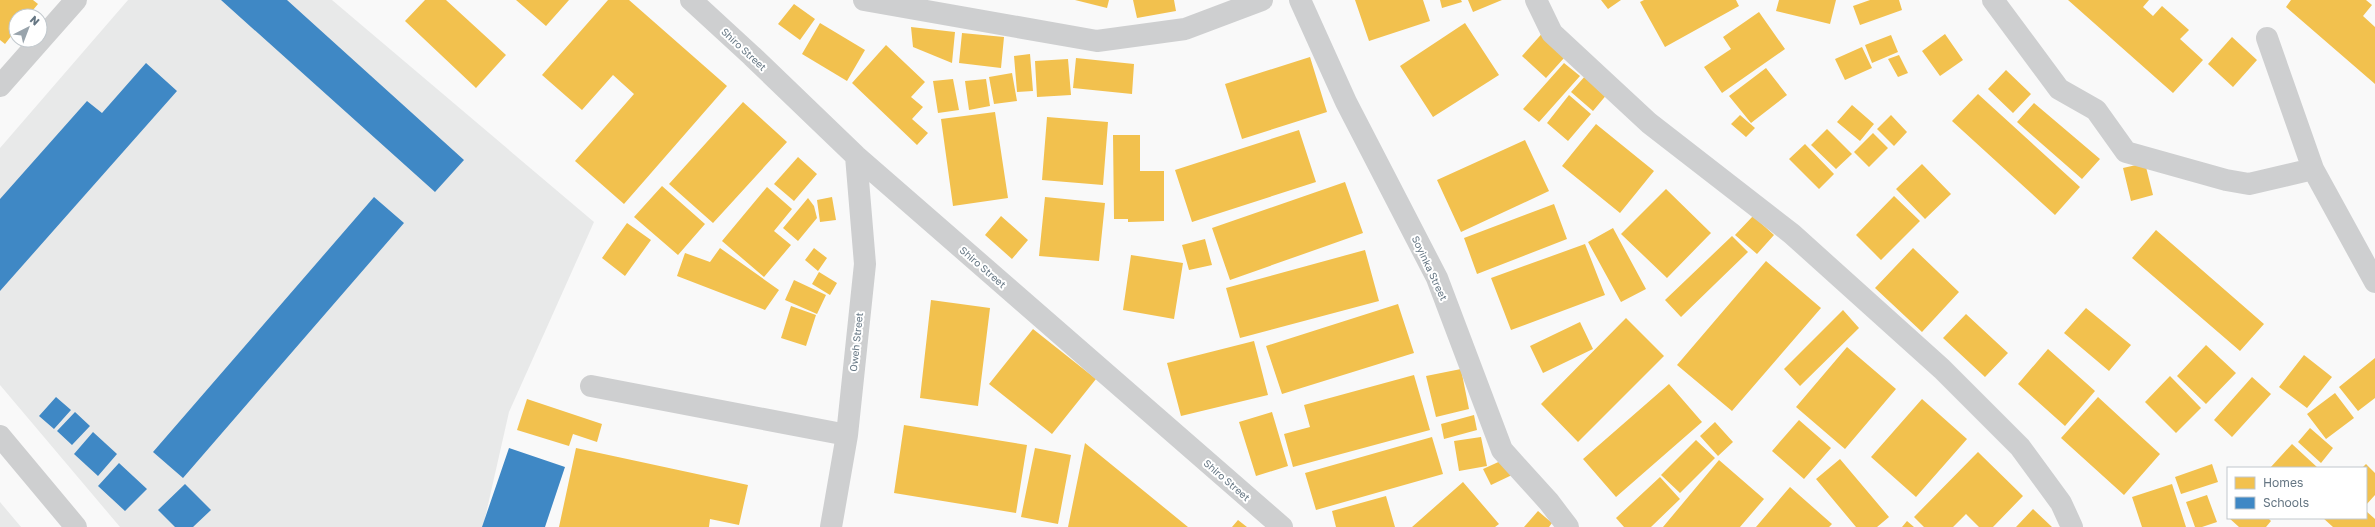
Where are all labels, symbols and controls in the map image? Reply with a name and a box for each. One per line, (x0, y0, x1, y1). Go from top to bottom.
north arrow (8, 8, 48, 48)
text: N (28, 13, 42, 28)
street label: Shiro Street (719, 25, 769, 73)
street label: Soyinka Street (1410, 234, 1450, 302)
street label: Shiro Street (958, 244, 1008, 290)
street label: Oweh Street (847, 312, 865, 372)
street label: Shiro Street (1202, 457, 1252, 503)
legend (2227, 467, 2367, 519)
text: Homes (2263, 475, 2303, 490)
text: Schools (2263, 495, 2309, 510)

